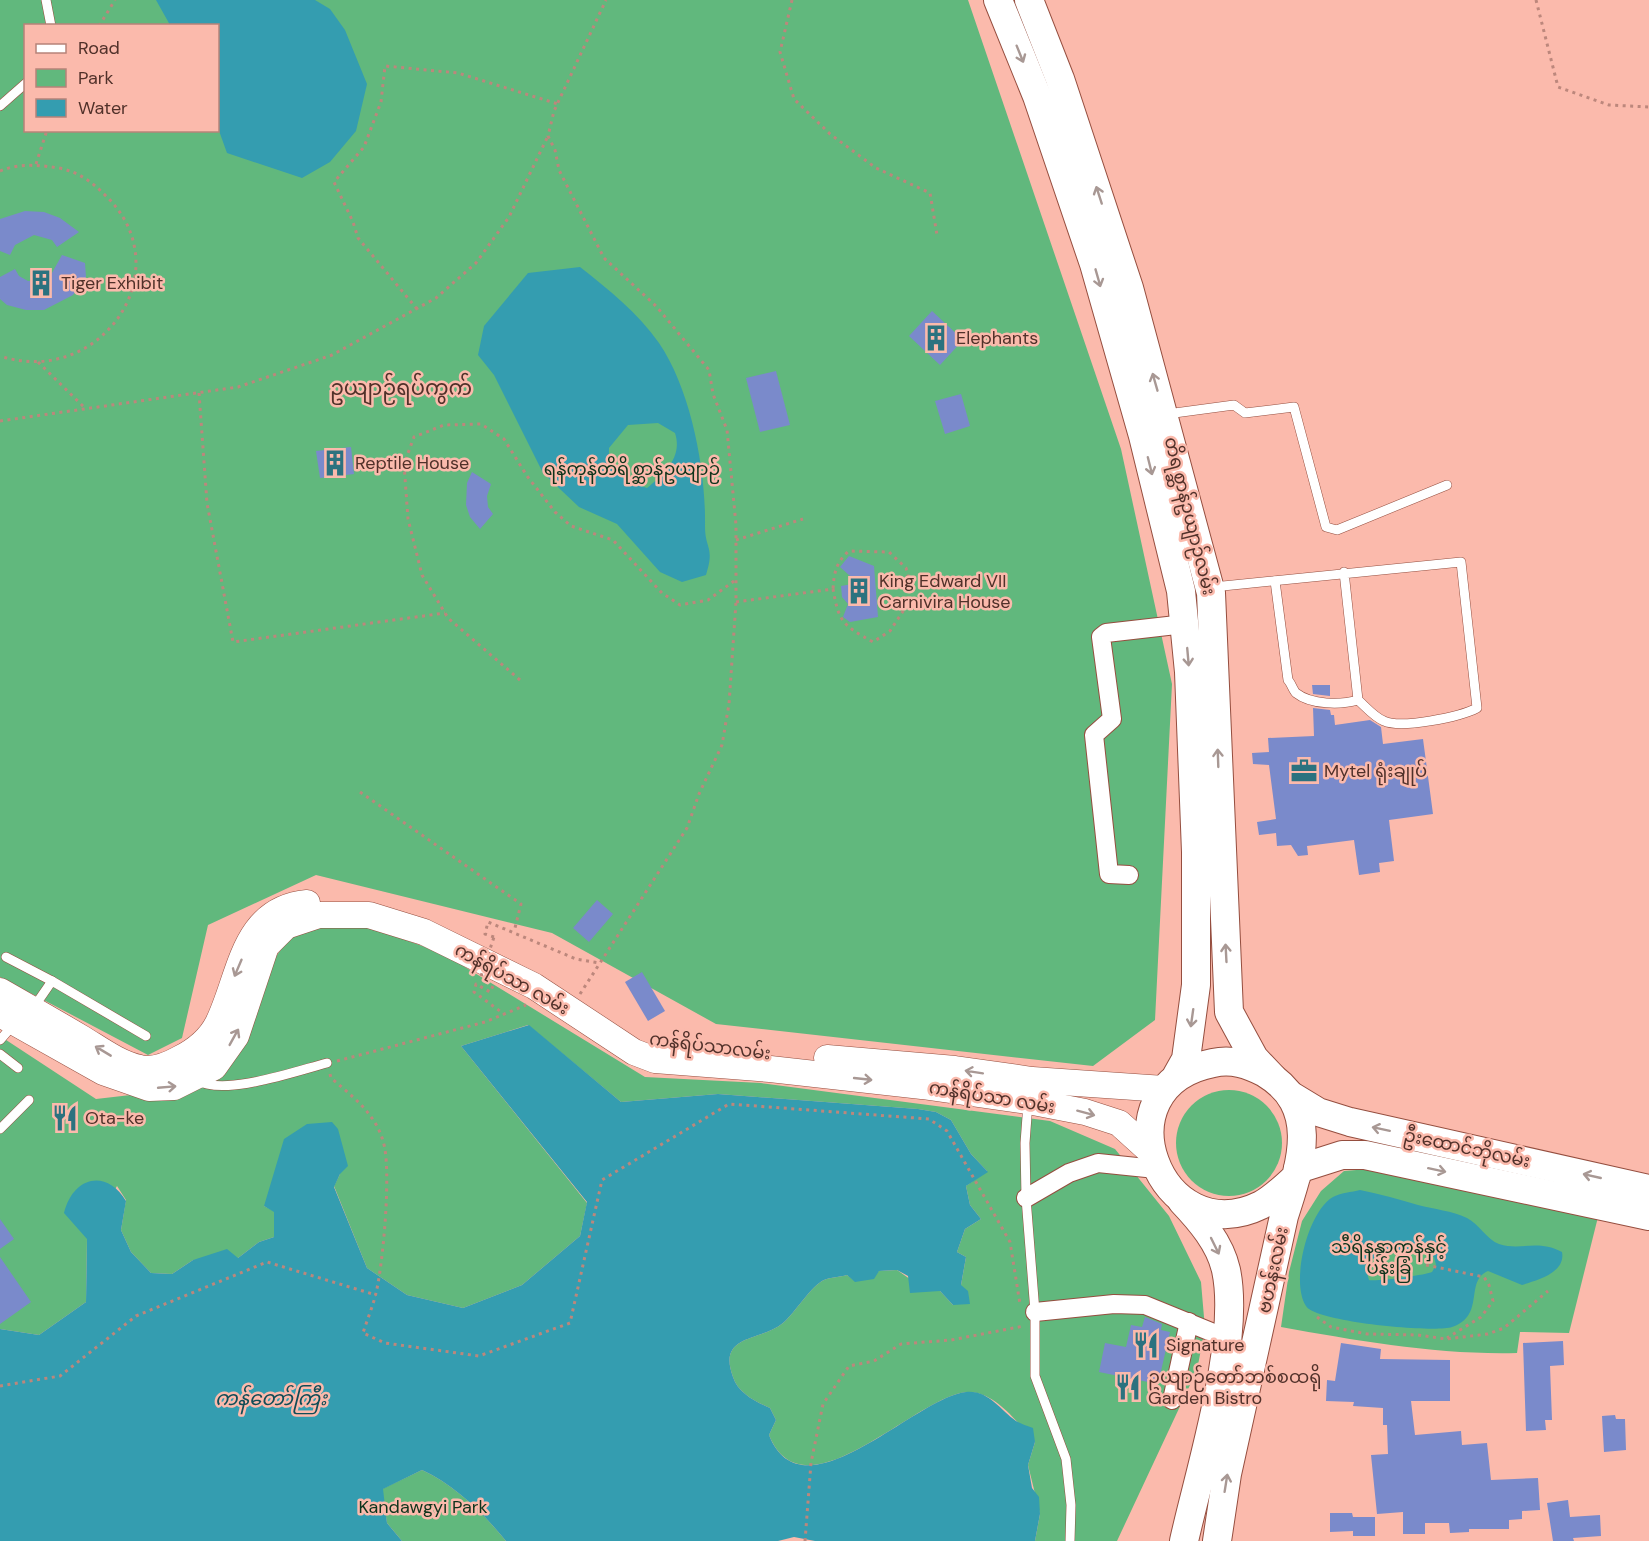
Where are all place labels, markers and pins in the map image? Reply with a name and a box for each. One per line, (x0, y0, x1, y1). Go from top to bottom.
building icon: Tiger Exhibit (26, 268, 56, 298)
place label: Tiger Exhibit (61, 271, 163, 295)
building icon: Elephants (921, 323, 951, 353)
place label: Elephants (956, 326, 1038, 350)
building icon: Reptile House (320, 448, 350, 478)
place label: Reptile House (355, 451, 469, 475)
place label: King Edward VII Carnivira House (879, 569, 1011, 614)
building icon: King Edward VII Carnivira House (844, 576, 874, 606)
office icon: Mytel ရုံးချုပ် (1289, 756, 1319, 786)
place label: Mytel ရုံးချုပ် (1324, 758, 1427, 786)
restaurant icon: Ota-ke (50, 1103, 80, 1133)
place label: Ota-ke (85, 1106, 144, 1130)
restaurant icon: Signature (1131, 1330, 1161, 1360)
place label: Signature (1166, 1333, 1245, 1357)
place label: ဥယျာဉ်တော်ဘစ်စထရို Garden Bistro (1148, 1363, 1321, 1410)
restaurant icon: ဥယျာဉ်တော်ဘစ်စထရို Garden Bistro (1113, 1372, 1143, 1402)

